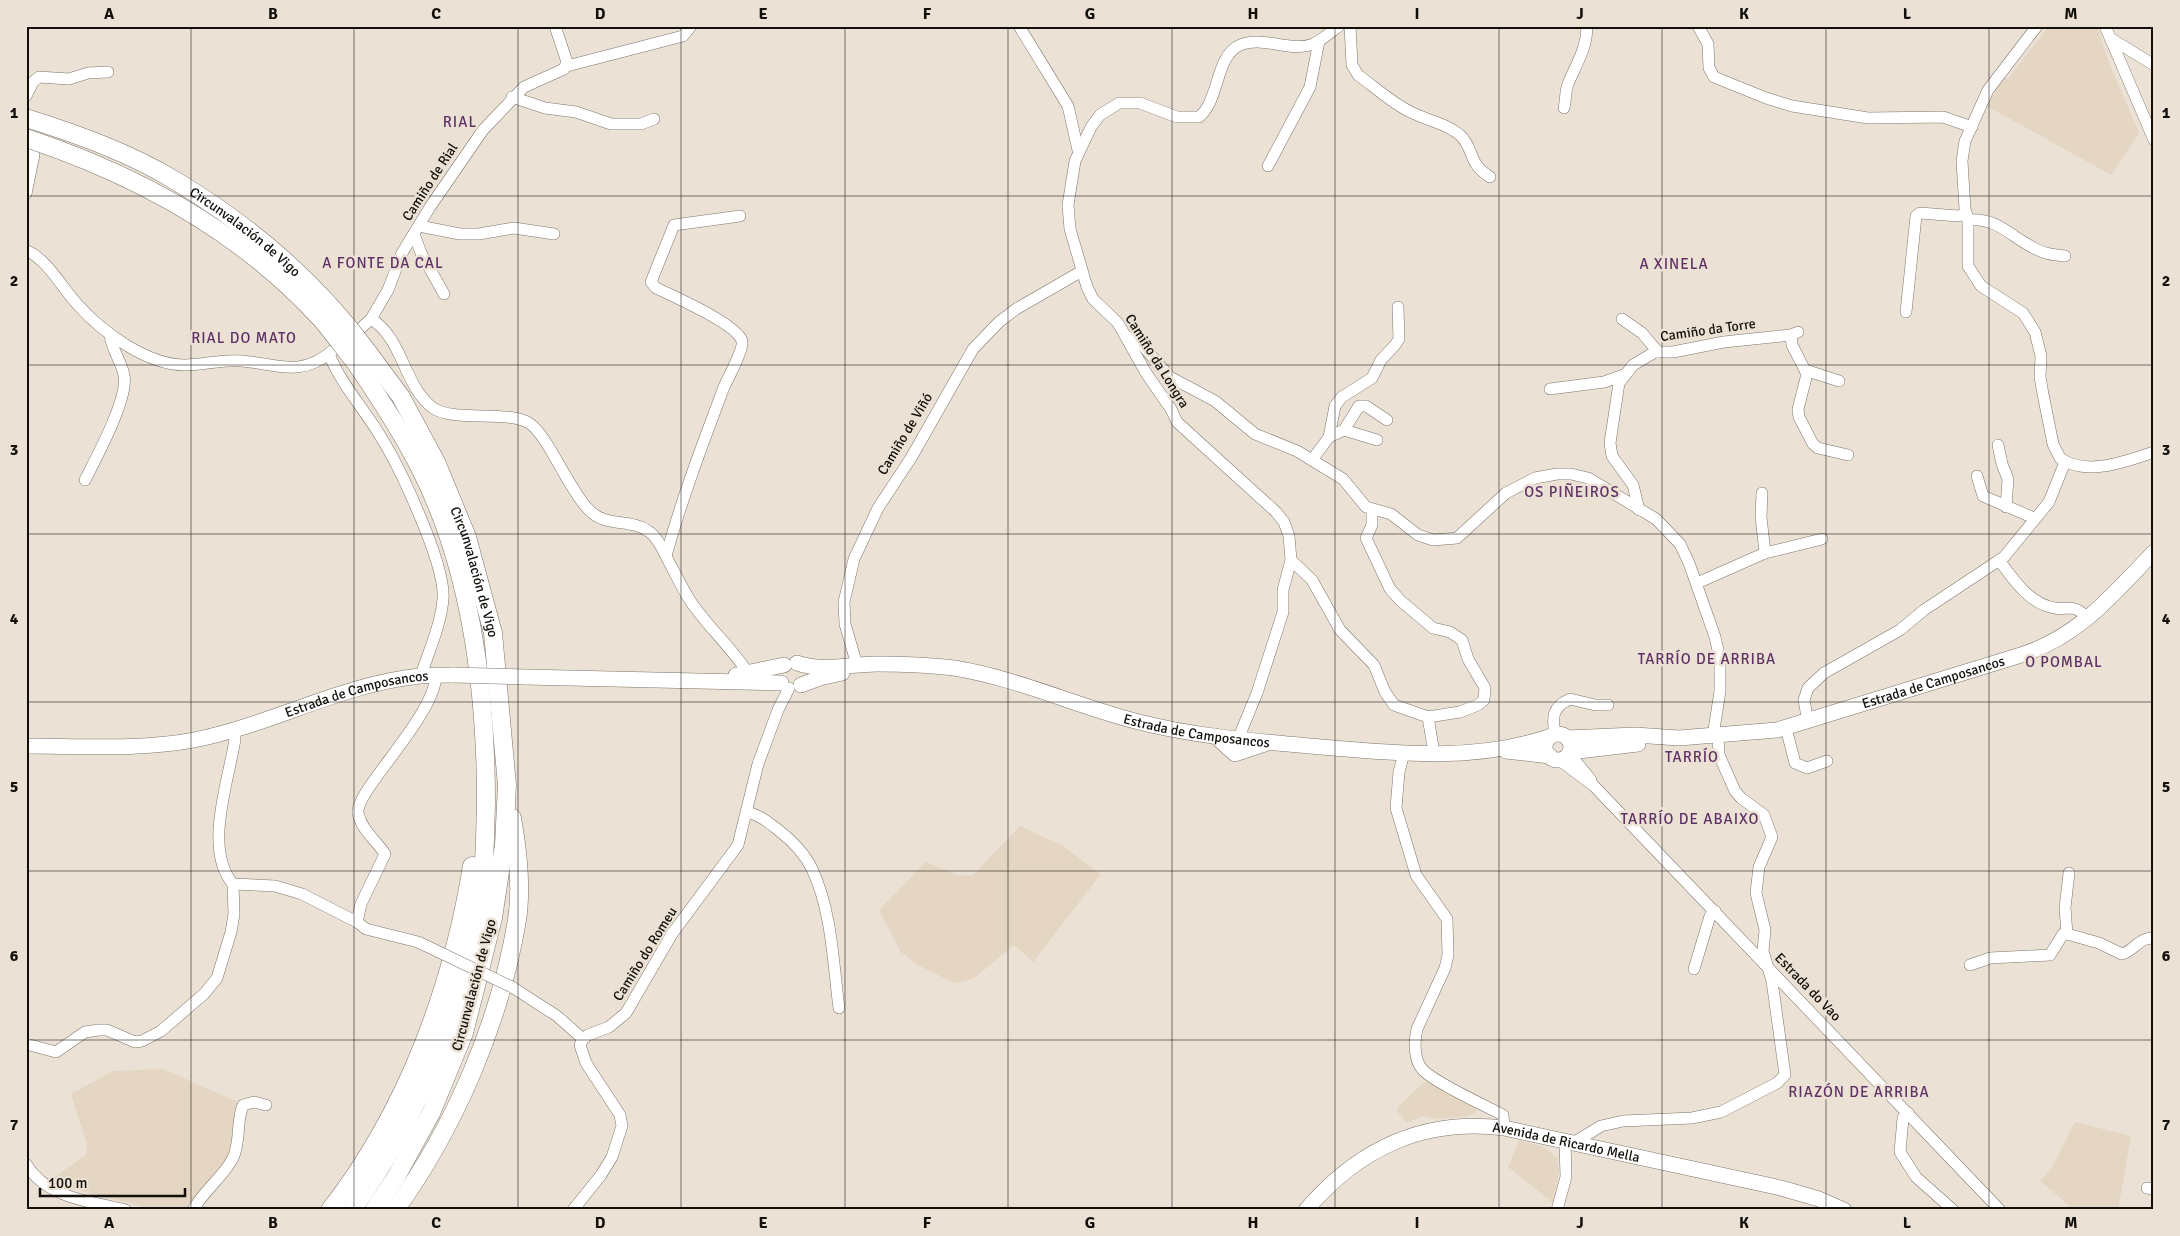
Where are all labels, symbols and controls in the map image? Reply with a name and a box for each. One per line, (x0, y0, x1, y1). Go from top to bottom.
text: A (104, 4, 115, 24)
text: B (268, 4, 278, 24)
text: C (431, 4, 441, 24)
text: D (595, 4, 606, 24)
text: E (758, 4, 768, 24)
text: F (923, 4, 932, 24)
text: G (1085, 4, 1095, 24)
text: H (1248, 4, 1258, 24)
text: I (1414, 4, 1420, 24)
text: J (1576, 4, 1584, 24)
text: K (1739, 4, 1749, 24)
text: L (1903, 4, 1912, 24)
text: M (2064, 4, 2078, 24)
text: 1 (10, 103, 19, 123)
text: 1 (2162, 103, 2171, 123)
district label: RIAL (443, 113, 477, 131)
street label: Camiño de Rial (399, 140, 461, 224)
street label: Circunvalación de Vigo (187, 183, 304, 280)
district label: A FONTE DA CAL (322, 254, 444, 272)
district label: A XINELA (1639, 255, 1709, 273)
text: 2 (10, 271, 18, 291)
text: 2 (2162, 271, 2170, 291)
street label: Camiño da Longra (1121, 311, 1193, 411)
street label: Camiño da Torre (1659, 315, 1757, 345)
district label: RIAL DO MATO (191, 329, 297, 347)
street label: Camiño de Viñó (874, 390, 936, 478)
text: 3 (10, 440, 18, 460)
text: 3 (2162, 440, 2170, 460)
district label: OS PIÑEIROS (1524, 482, 1620, 501)
street label: Circunvalación de Vigo (447, 504, 502, 638)
text: 4 (10, 609, 19, 629)
text: 4 (2162, 609, 2171, 629)
district label: TARRÍO DE ARRIBA (1638, 649, 1776, 668)
street label: Estrada de Camposancos (1860, 652, 2007, 712)
district label: O POMBAL (2025, 653, 2103, 671)
street label: Estrada de Camposancos (283, 667, 429, 721)
street label: Estrada de Camposancos (1121, 710, 1271, 751)
district label: TARRÍO (1665, 747, 1719, 766)
text: 5 (10, 777, 18, 797)
text: 5 (2162, 777, 2170, 797)
district label: TARRÍO DE ABAIXO (1621, 809, 1759, 828)
street label: Camiño do Romeu (609, 904, 681, 1004)
street label: Circunvalación de Vigo (448, 917, 500, 1053)
text: 6 (10, 946, 19, 966)
text: 6 (2162, 946, 2171, 966)
street label: Estrada do Vao (1771, 949, 1845, 1025)
district label: RIAZÓN DE ARRIBA (1788, 1082, 1930, 1101)
text: 7 (10, 1115, 19, 1135)
text: 7 (2162, 1115, 2171, 1135)
street label: Avenida de Ricardo Mella (1492, 1118, 1642, 1166)
scale bar (40, 1166, 185, 1198)
text: 100 m (48, 1174, 88, 1192)
text: A (104, 1213, 115, 1233)
text: B (268, 1213, 278, 1233)
text: C (431, 1213, 441, 1233)
text: D (595, 1213, 606, 1233)
text: E (758, 1213, 768, 1233)
text: F (923, 1213, 932, 1233)
text: G (1085, 1213, 1095, 1233)
text: H (1248, 1213, 1258, 1233)
text: I (1414, 1213, 1420, 1233)
text: J (1576, 1213, 1584, 1233)
text: K (1739, 1213, 1749, 1233)
text: L (1903, 1213, 1912, 1233)
text: M (2064, 1213, 2078, 1233)

